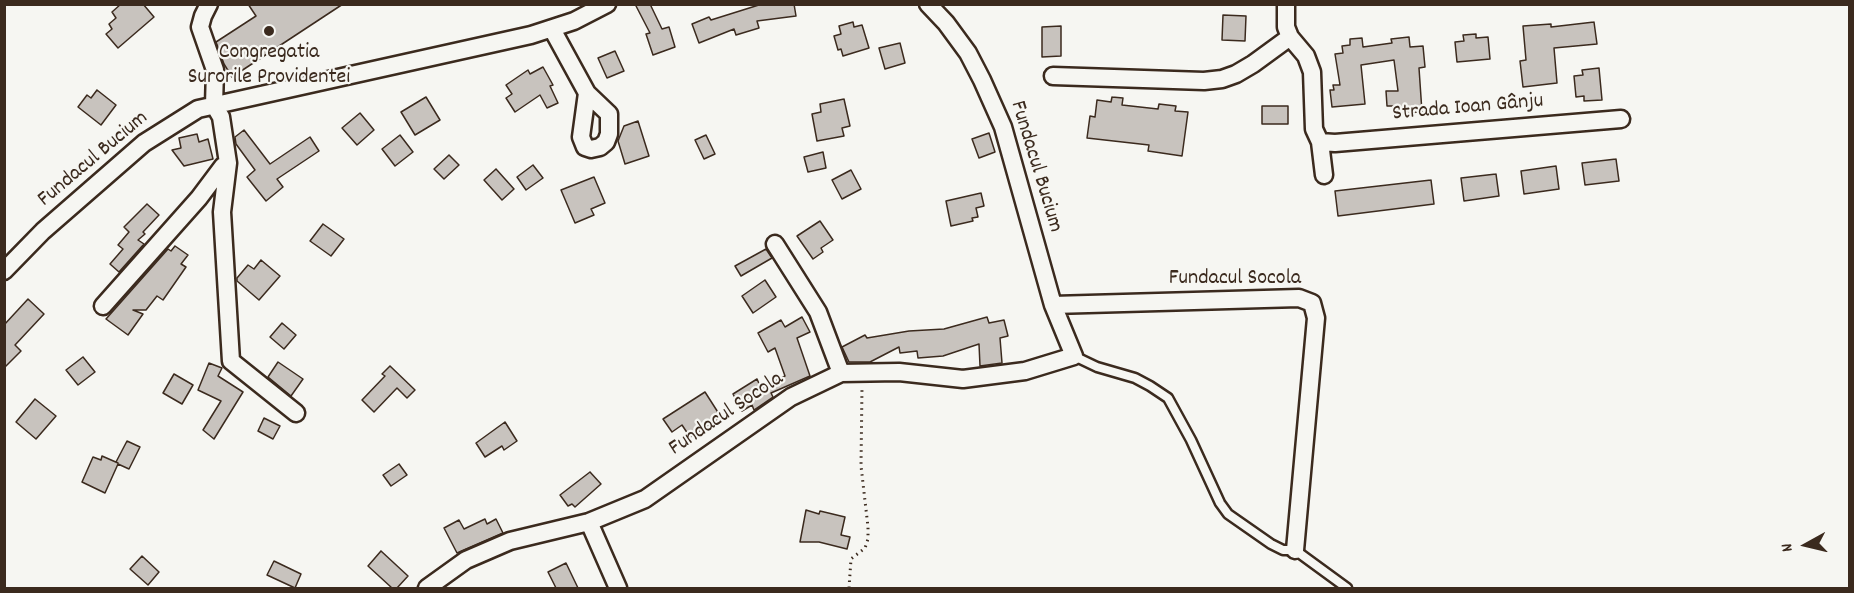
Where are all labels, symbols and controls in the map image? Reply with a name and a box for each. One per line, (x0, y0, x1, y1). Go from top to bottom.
marker: Congregatia Surorile Providentei (262, 24, 276, 38)
place label: Congregatia Surorile Providentei (188, 41, 350, 92)
street label: Strada Ioan Gânju (1391, 89, 1545, 129)
street label: Fundacul Bucium (1002, 98, 1068, 236)
street label: Fundacul Bucium (33, 106, 155, 214)
street label: Fundacul Socola (1169, 267, 1301, 293)
street label: Fundacul Socola (665, 367, 789, 463)
north arrow (1776, 515, 1836, 575)
text: N (1776, 542, 1800, 553)

